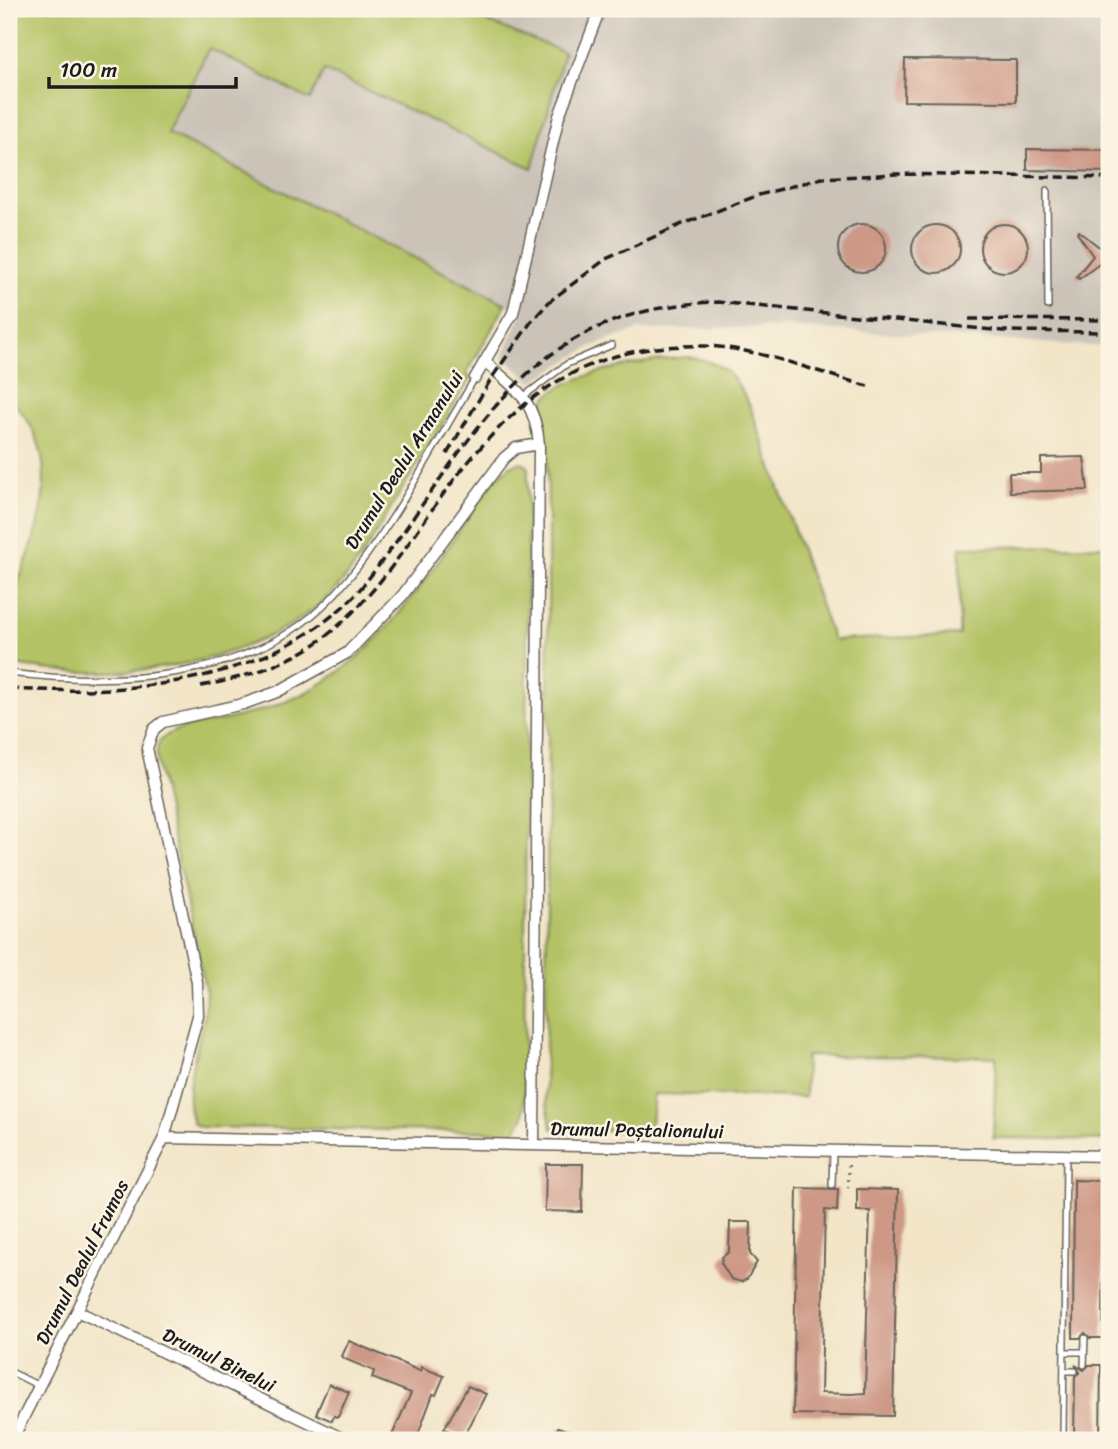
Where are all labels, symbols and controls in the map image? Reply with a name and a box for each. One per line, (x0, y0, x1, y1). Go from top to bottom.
scale bar (49, 46, 236, 90)
text: 100 m (60, 51, 117, 89)
street label: Drumul Dealul Armanului (335, 363, 473, 556)
street label: Drumul Poștalionului (550, 1112, 725, 1148)
street label: Drumul Dealul Frumos (26, 1173, 138, 1350)
street label: Drumul Binelui (157, 1318, 282, 1402)

